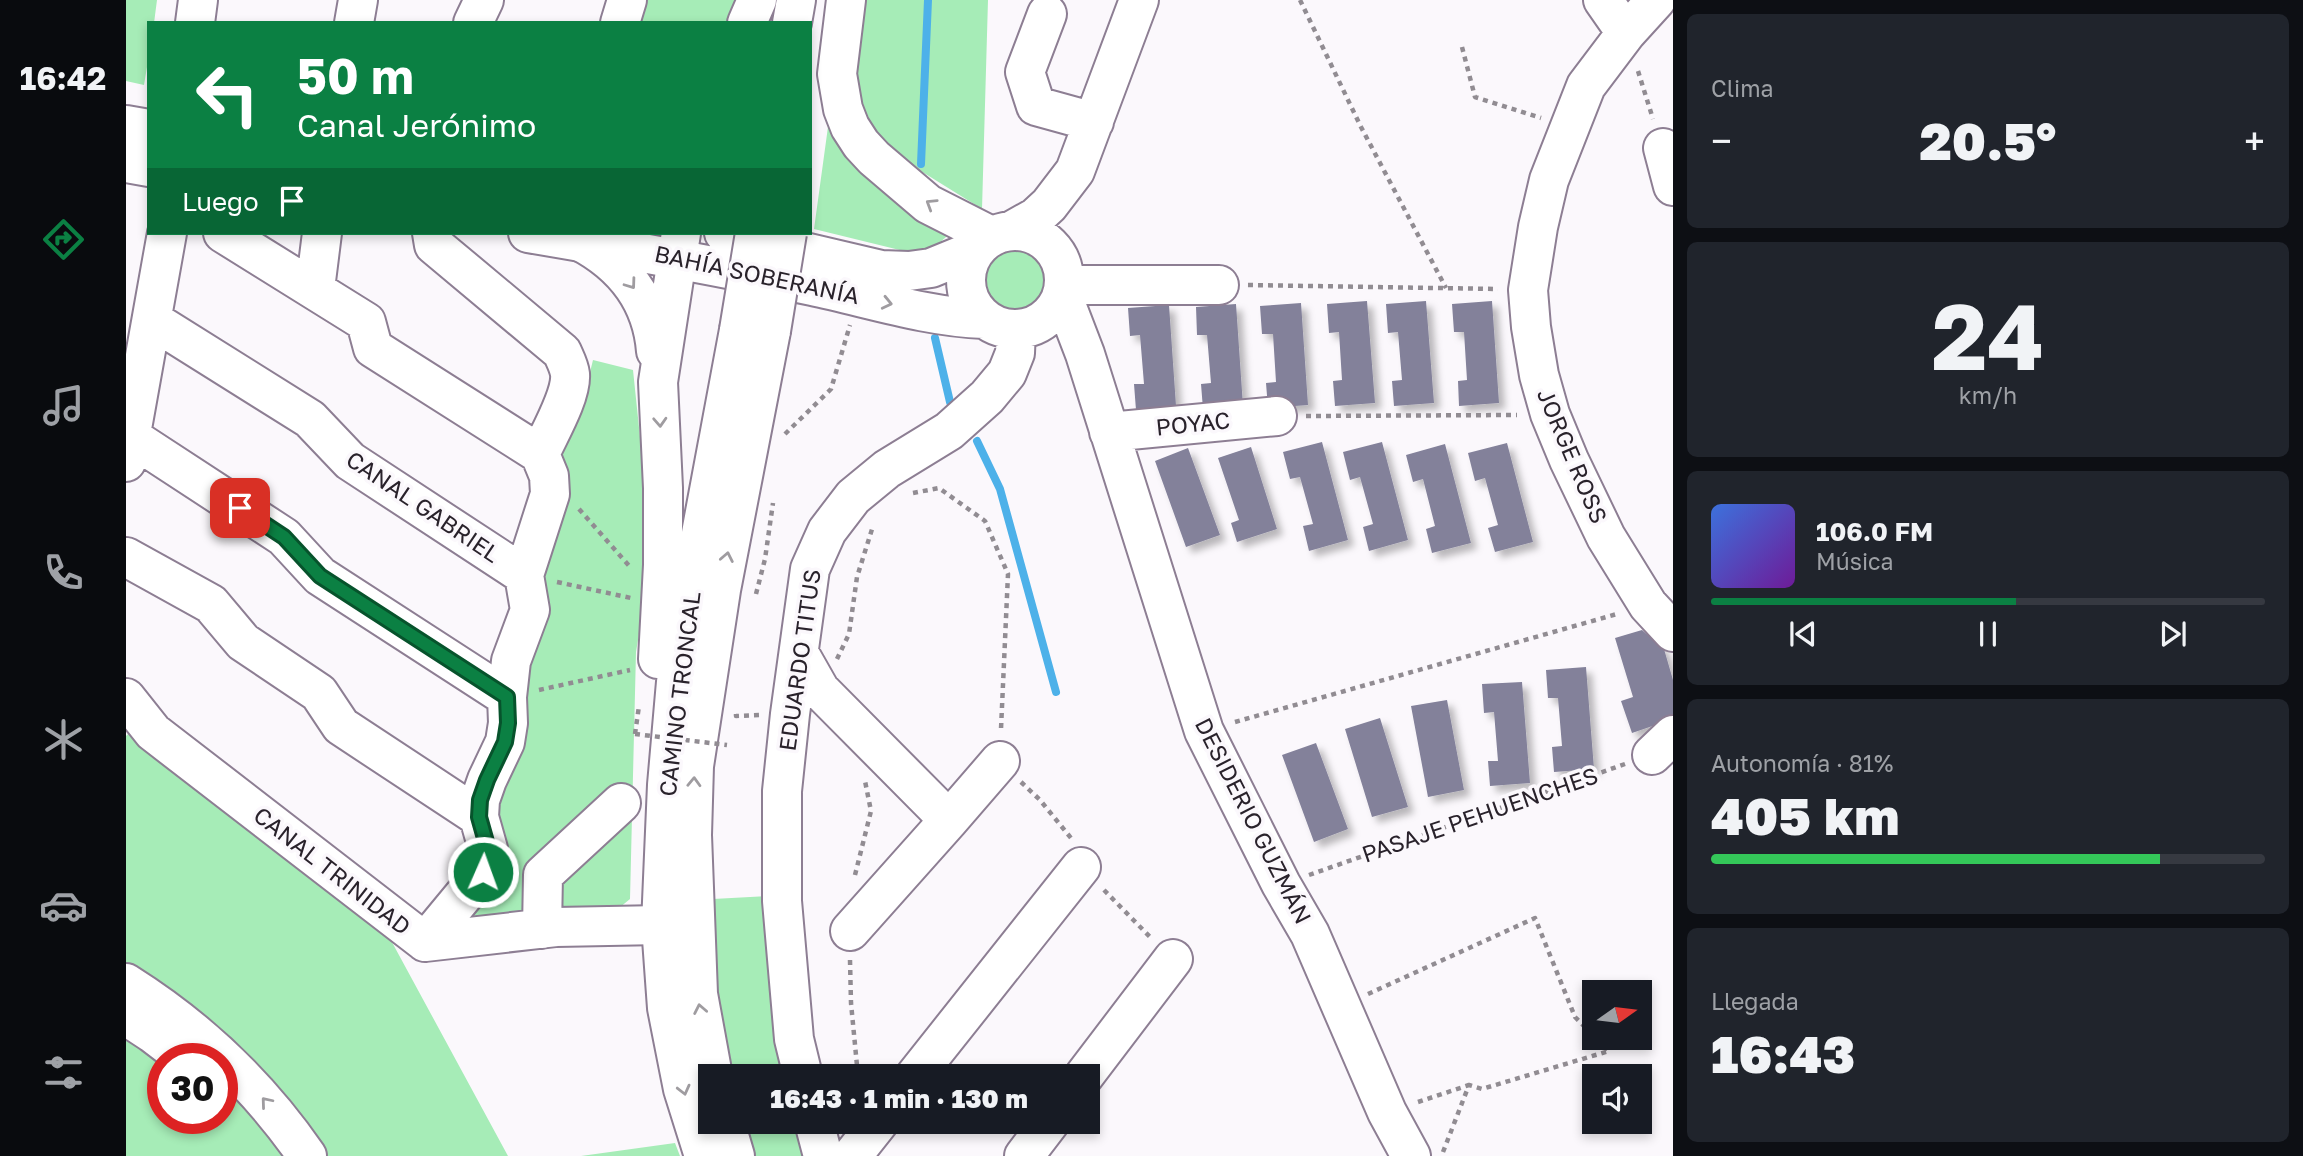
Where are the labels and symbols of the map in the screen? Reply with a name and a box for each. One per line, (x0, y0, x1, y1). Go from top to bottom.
one-way arrow (926, 199, 939, 212)
street label: BAHÍA SOBERANÍA (652, 239, 862, 309)
one-way arrow (623, 276, 635, 289)
one-way arrow (881, 295, 893, 309)
street label: JORGE ROSS (1532, 384, 1614, 527)
street label: POYAC (1154, 405, 1231, 441)
one-way arrow (652, 417, 667, 428)
street label: CANAL GABRIEL (342, 445, 506, 568)
pin (210, 478, 270, 538)
one-way arrow (719, 551, 734, 563)
street label: EDUARDO TITUS (772, 567, 826, 753)
street label: CAMINO TRONCAL (653, 590, 705, 798)
street label: DESIDERIO GUZMÁN (1190, 713, 1318, 928)
street label: PASAJE PEHUENCHES (1358, 760, 1601, 868)
one-way arrow (686, 776, 701, 787)
street label: CANAL TRINIDAD (249, 800, 417, 940)
position arrow (446, 835, 520, 909)
north arrow (1582, 980, 1652, 1050)
one-way arrow (694, 1003, 709, 1015)
speed limit sign: 30 (147, 1043, 238, 1134)
one-way arrow (676, 1084, 690, 1096)
one-way arrow (261, 1097, 274, 1109)

